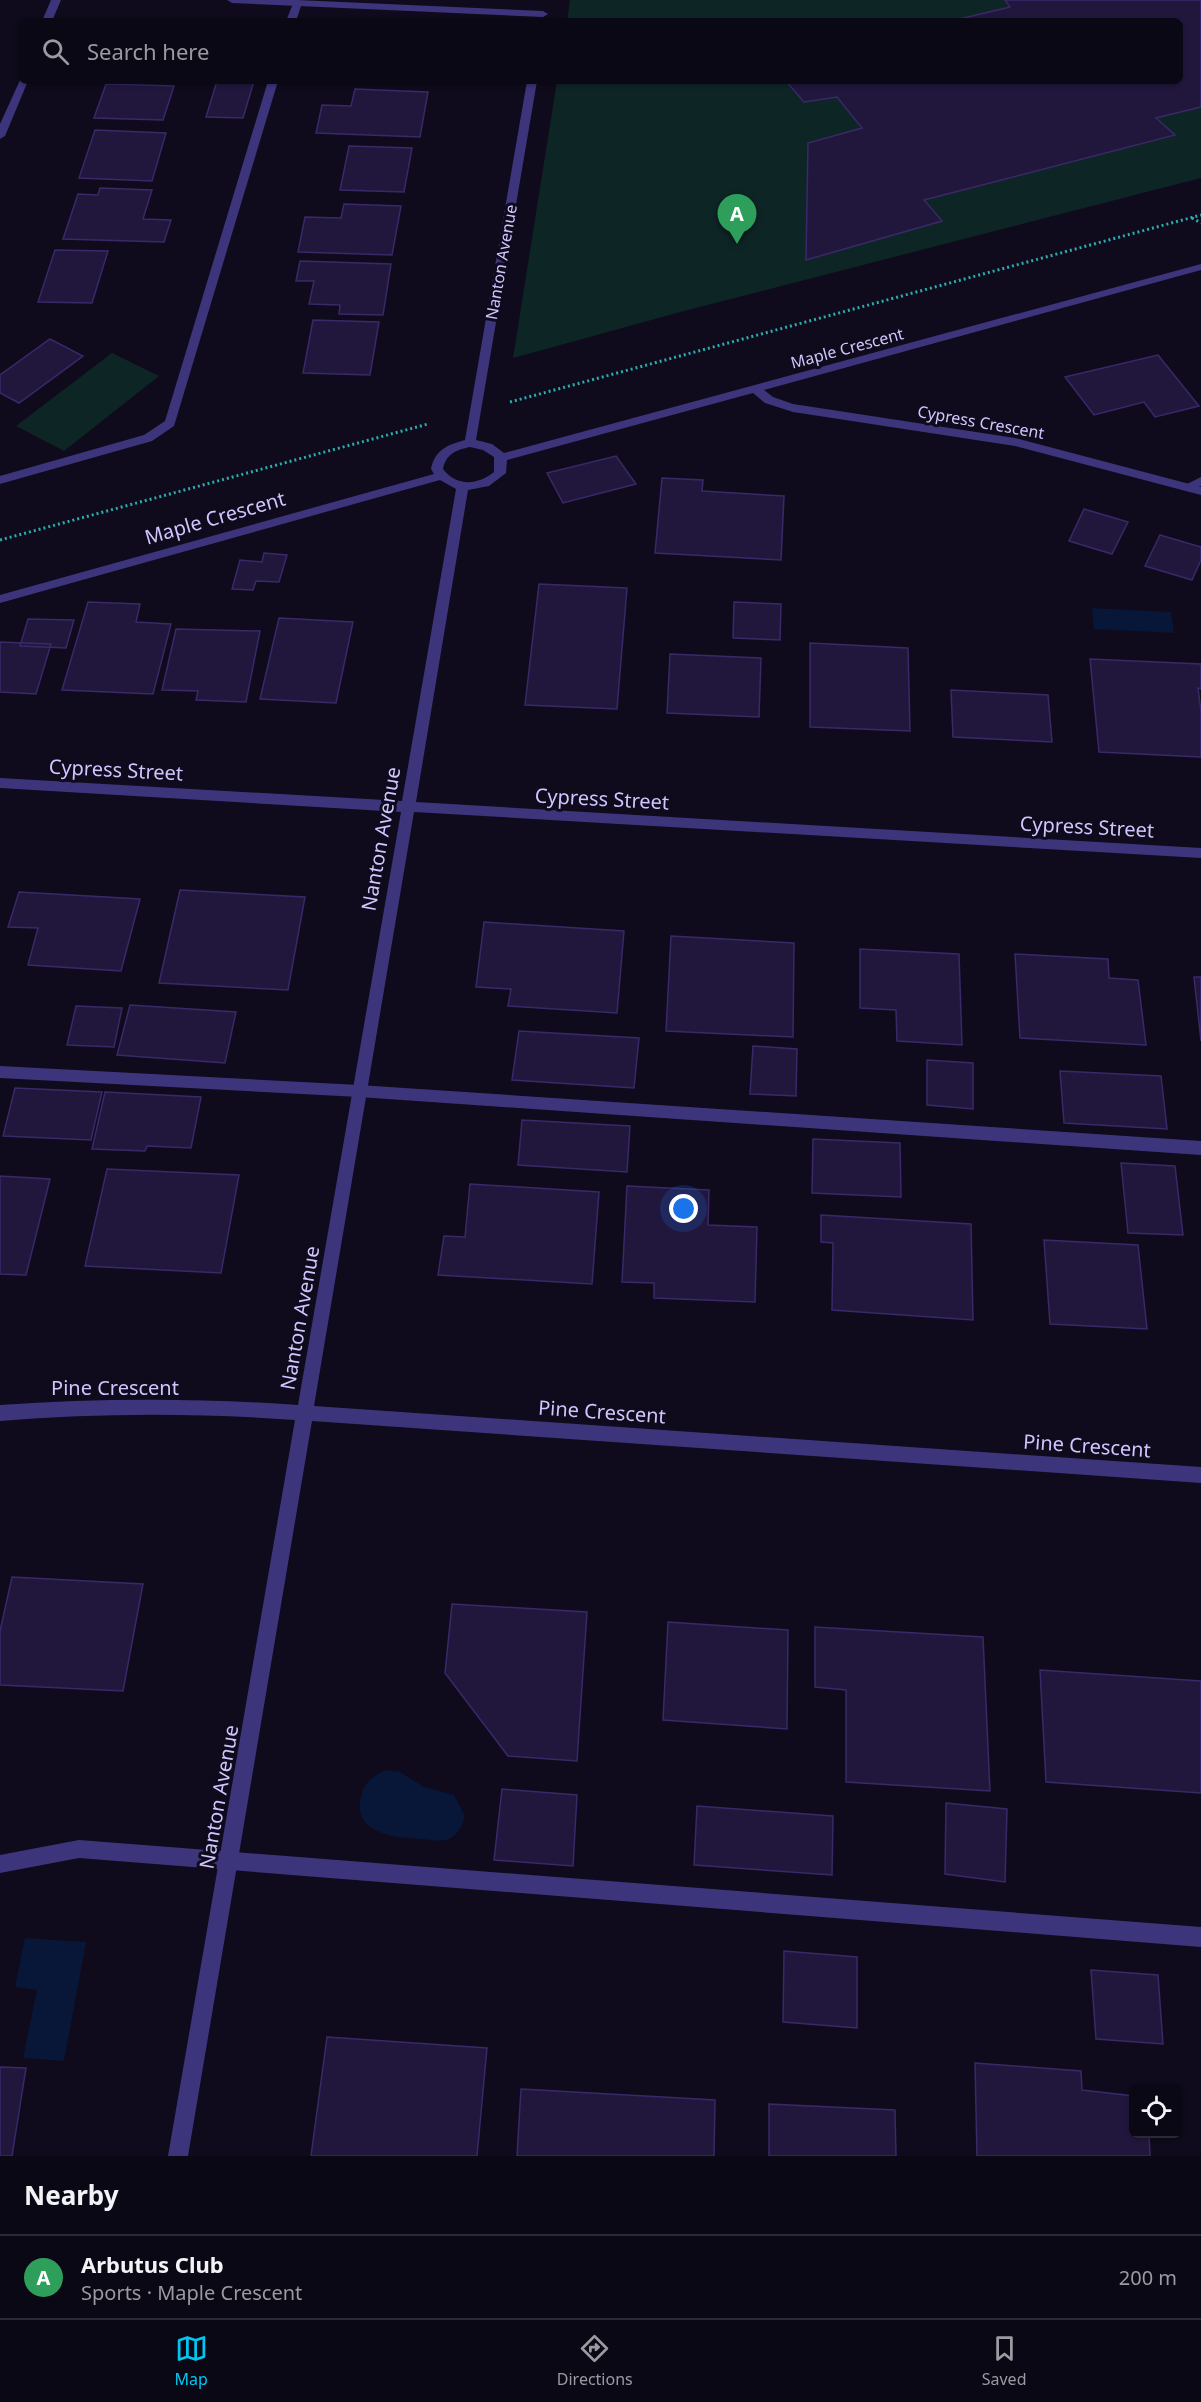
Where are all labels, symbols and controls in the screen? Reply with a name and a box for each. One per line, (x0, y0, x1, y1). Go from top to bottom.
search box (18, 18, 1183, 84)
icon: search (39, 35, 72, 68)
text: Search here (87, 36, 209, 66)
pin: A (718, 194, 756, 244)
street label: Nanton Avenue (480, 203, 522, 321)
street label: Maple Crescent (788, 322, 906, 374)
street label: Cypress Crescent (916, 400, 1046, 444)
street label: Maple Crescent (141, 485, 288, 550)
street label: Cypress Street (48, 753, 184, 787)
street label: Nanton Avenue (355, 765, 406, 913)
street label: Cypress Street (534, 782, 670, 816)
street label: Cypress Street (1019, 810, 1155, 844)
your location (669, 1194, 698, 1223)
street label: Nanton Avenue (274, 1244, 325, 1392)
street label: Pine Crescent (51, 1374, 179, 1401)
street label: Pine Crescent (537, 1394, 667, 1429)
street label: Pine Crescent (1022, 1428, 1152, 1463)
street label: Nanton Avenue (193, 1723, 244, 1871)
map controls (1129, 2084, 1183, 2138)
button: locate (1129, 2084, 1183, 2138)
text: Nearby (24, 2177, 119, 2213)
text: Arbutus Club (81, 2249, 224, 2279)
text: A (37, 2264, 50, 2291)
text: 200 m (1119, 2264, 1177, 2291)
text: Sports · Maple Crescent (81, 2279, 302, 2306)
tab: Map (174, 2332, 208, 2390)
tab: Directions (557, 2332, 633, 2390)
tab: Saved (982, 2332, 1026, 2390)

